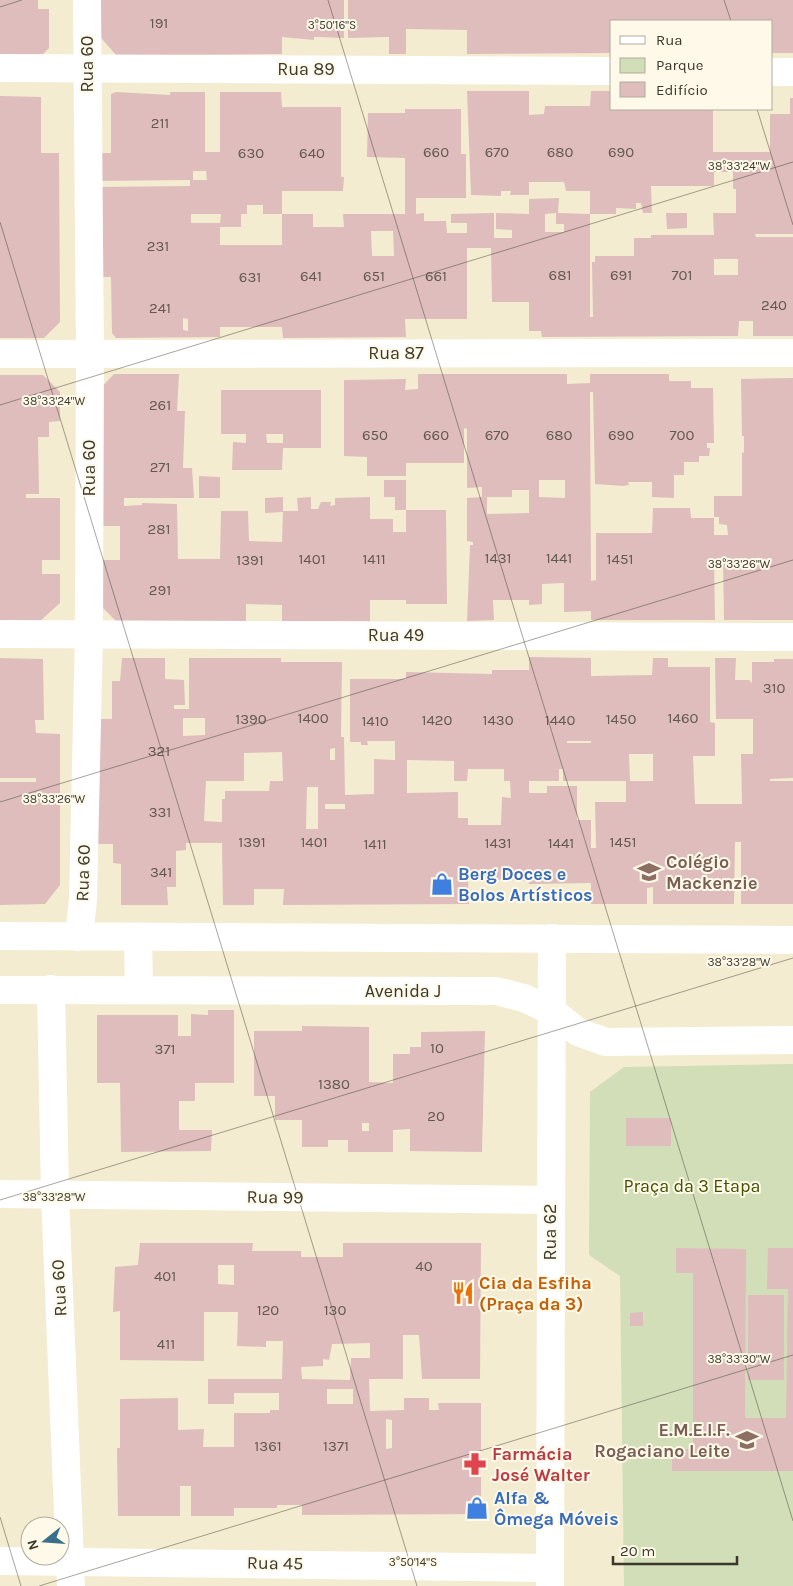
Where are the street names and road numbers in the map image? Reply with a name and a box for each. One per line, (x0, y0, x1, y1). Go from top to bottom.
street label: Rua 60 (76, 35, 98, 93)
street label: Rua 89 (277, 58, 335, 80)
street label: Rua 87 (368, 342, 424, 364)
street label: Rua 60 (78, 439, 100, 497)
street label: Rua 49 (368, 624, 424, 646)
street label: Rua 60 (71, 844, 95, 902)
street label: Avenida J (365, 980, 441, 1002)
street label: Rua 99 (246, 1186, 304, 1208)
street label: Rua 62 (539, 1204, 561, 1260)
street label: Rua 60 (47, 1259, 71, 1317)
street label: Rua 45 (247, 1552, 303, 1574)

